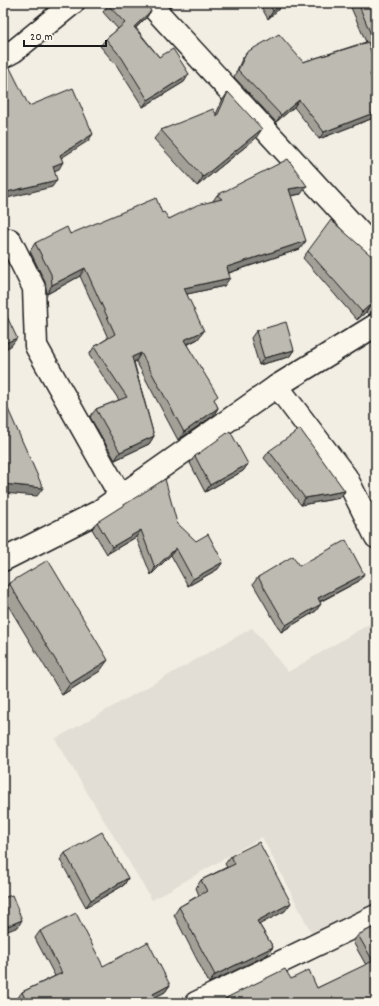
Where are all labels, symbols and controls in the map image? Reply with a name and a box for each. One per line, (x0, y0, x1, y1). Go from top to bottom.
scale bar (24, 22, 106, 48)
text: 20 m (30, 29, 53, 46)

